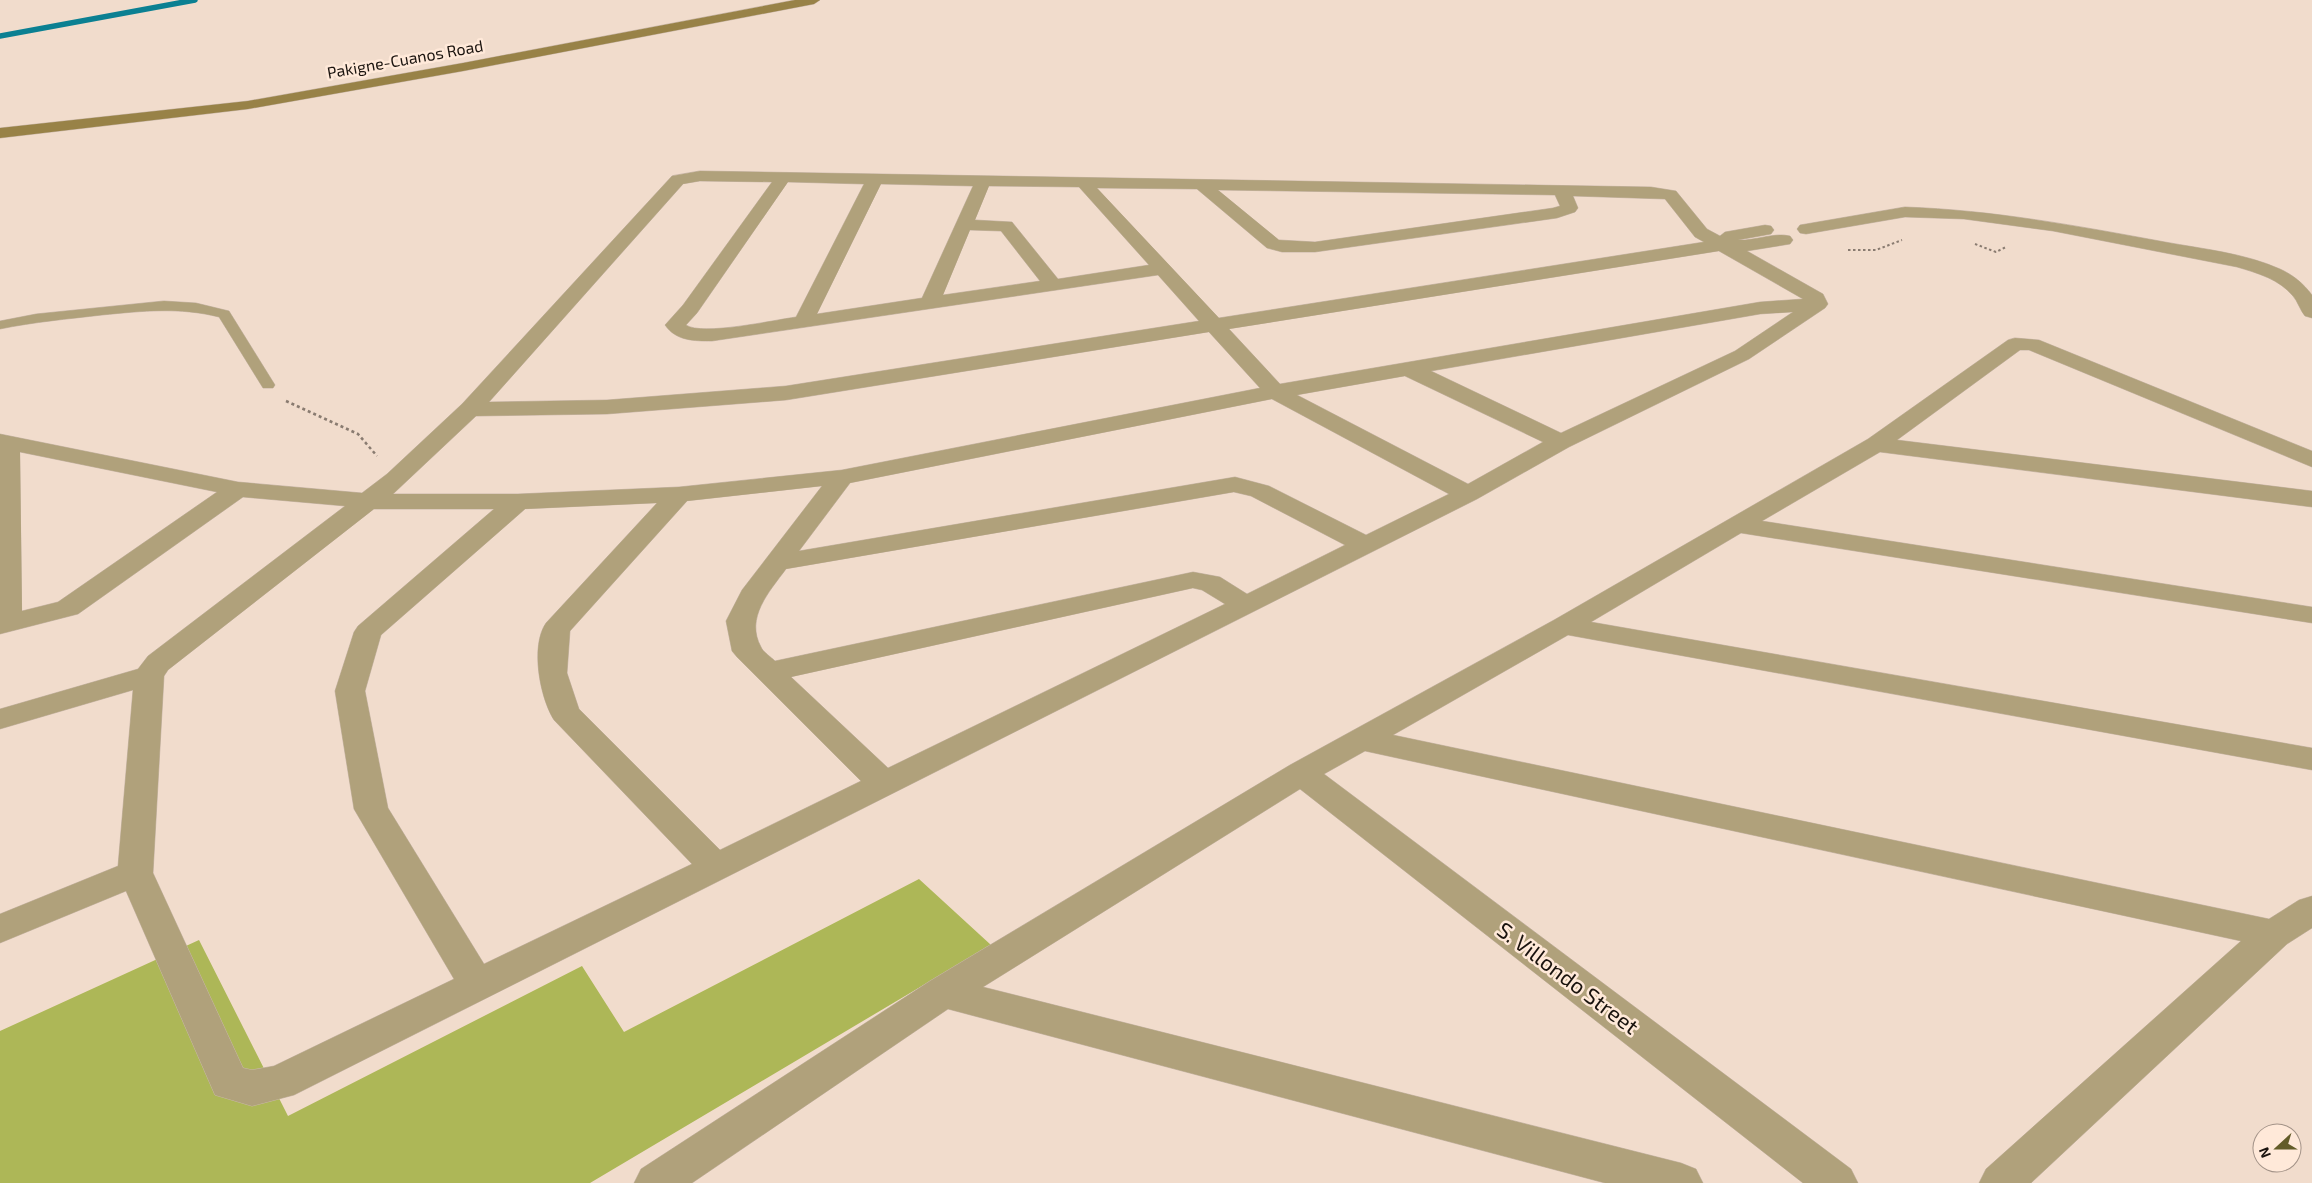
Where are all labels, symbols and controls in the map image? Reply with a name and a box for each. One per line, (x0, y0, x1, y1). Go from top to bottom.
street label: Pakigne-Cuanos Road (325, 35, 484, 82)
street label: S. Villondo Street (1493, 916, 1644, 1039)
north arrow (2252, 1123, 2302, 1173)
text: N (2255, 1145, 2274, 1161)

